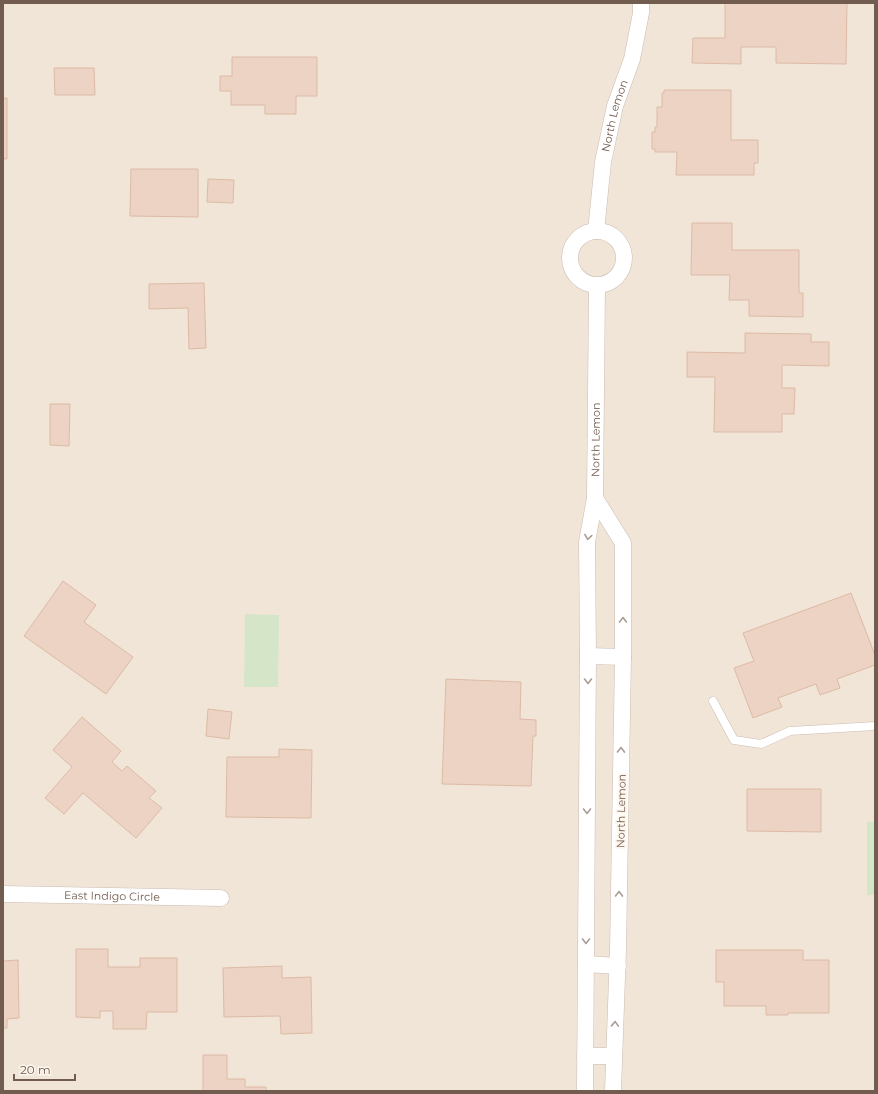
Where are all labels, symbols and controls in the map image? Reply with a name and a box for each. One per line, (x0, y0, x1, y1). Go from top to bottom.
street label: North Lemon (598, 78, 631, 153)
street label: North Lemon (588, 403, 603, 477)
one-way arrow (584, 534, 593, 540)
one-way arrow (619, 617, 627, 623)
one-way arrow (584, 678, 592, 684)
one-way arrow (617, 747, 626, 753)
street label: North Lemon (613, 774, 629, 848)
one-way arrow (583, 808, 591, 814)
street label: East Indigo Circle (64, 888, 160, 904)
one-way arrow (615, 891, 623, 897)
one-way arrow (582, 938, 590, 944)
one-way arrow (611, 1021, 620, 1027)
scale bar (14, 1056, 75, 1082)
text: 20 m (20, 1062, 51, 1077)

